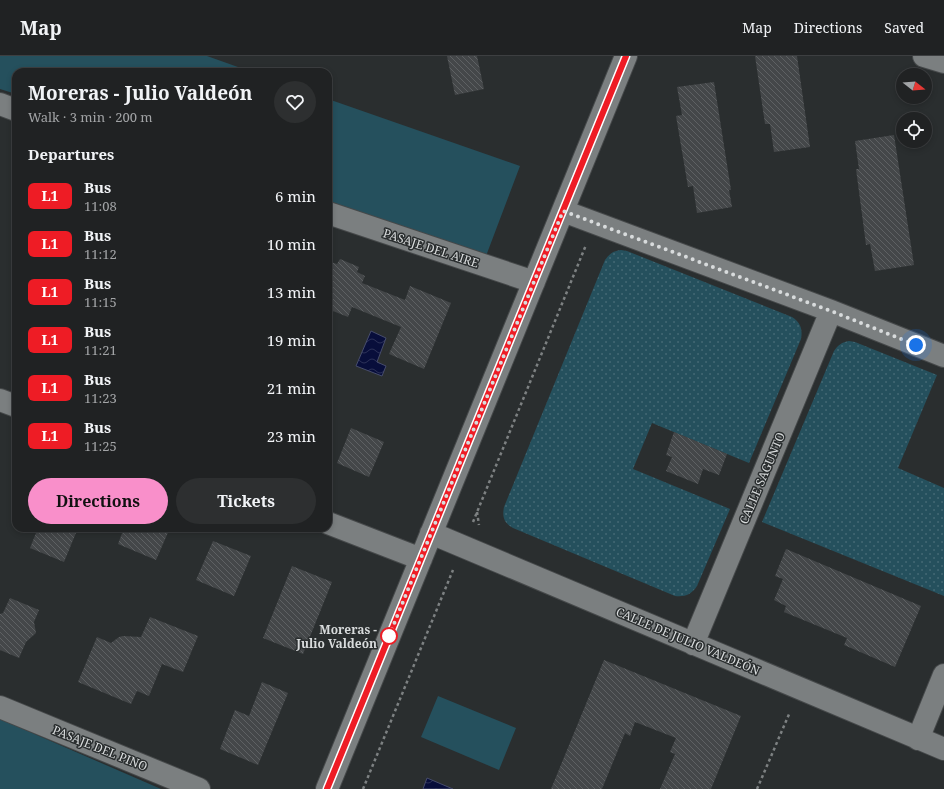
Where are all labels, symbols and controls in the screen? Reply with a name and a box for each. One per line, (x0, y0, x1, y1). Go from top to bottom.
text: Map (20, 15, 62, 41)
text: Map (742, 18, 772, 37)
text: Directions (794, 18, 862, 37)
text: Saved (884, 18, 924, 37)
north arrow (896, 68, 932, 104)
map controls (896, 68, 932, 148)
text: Moreras - Julio Valdeón (28, 80, 252, 106)
button: heart (274, 81, 316, 123)
text: Walk · 3 min · 200 m (28, 108, 153, 126)
button: locate (896, 112, 932, 148)
text: Departures (28, 144, 114, 164)
text: Bus (84, 177, 111, 197)
text: L1 (41, 186, 59, 205)
text: 6 min (275, 186, 316, 206)
text: 11:08 (84, 197, 117, 215)
text: Bus (84, 225, 111, 245)
street label: PASAJE DEL AIRE (381, 225, 481, 271)
text: L1 (41, 234, 59, 253)
text: 10 min (267, 234, 316, 254)
text: 11:12 (84, 245, 117, 263)
text: Bus (84, 273, 111, 293)
text: L1 (41, 282, 59, 301)
text: 13 min (267, 282, 316, 302)
text: 11:15 (84, 293, 117, 311)
text: Bus (84, 321, 111, 341)
text: L1 (41, 330, 59, 349)
text: 19 min (267, 330, 316, 350)
your location (906, 335, 926, 355)
text: 11:21 (84, 341, 117, 359)
text: Bus (84, 369, 111, 389)
text: L1 (41, 378, 59, 397)
text: 21 min (267, 378, 316, 398)
text: 11:23 (84, 389, 117, 407)
text: Bus (84, 417, 111, 437)
text: L1 (41, 426, 59, 445)
text: 23 min (267, 426, 316, 446)
street label: CALLE SAGUNTO (735, 429, 789, 527)
text: 11:25 (84, 437, 117, 455)
button: Directions (28, 478, 168, 524)
button: Tickets (176, 478, 316, 524)
street label: CALLE DE JULIO VALDEÓN (613, 603, 763, 679)
place label: Moreras - Julio Valdeón (295, 621, 377, 652)
marker: Moreras - Julio Valdeón (380, 627, 398, 645)
street label: PASAJE DEL PINO (50, 721, 150, 775)

